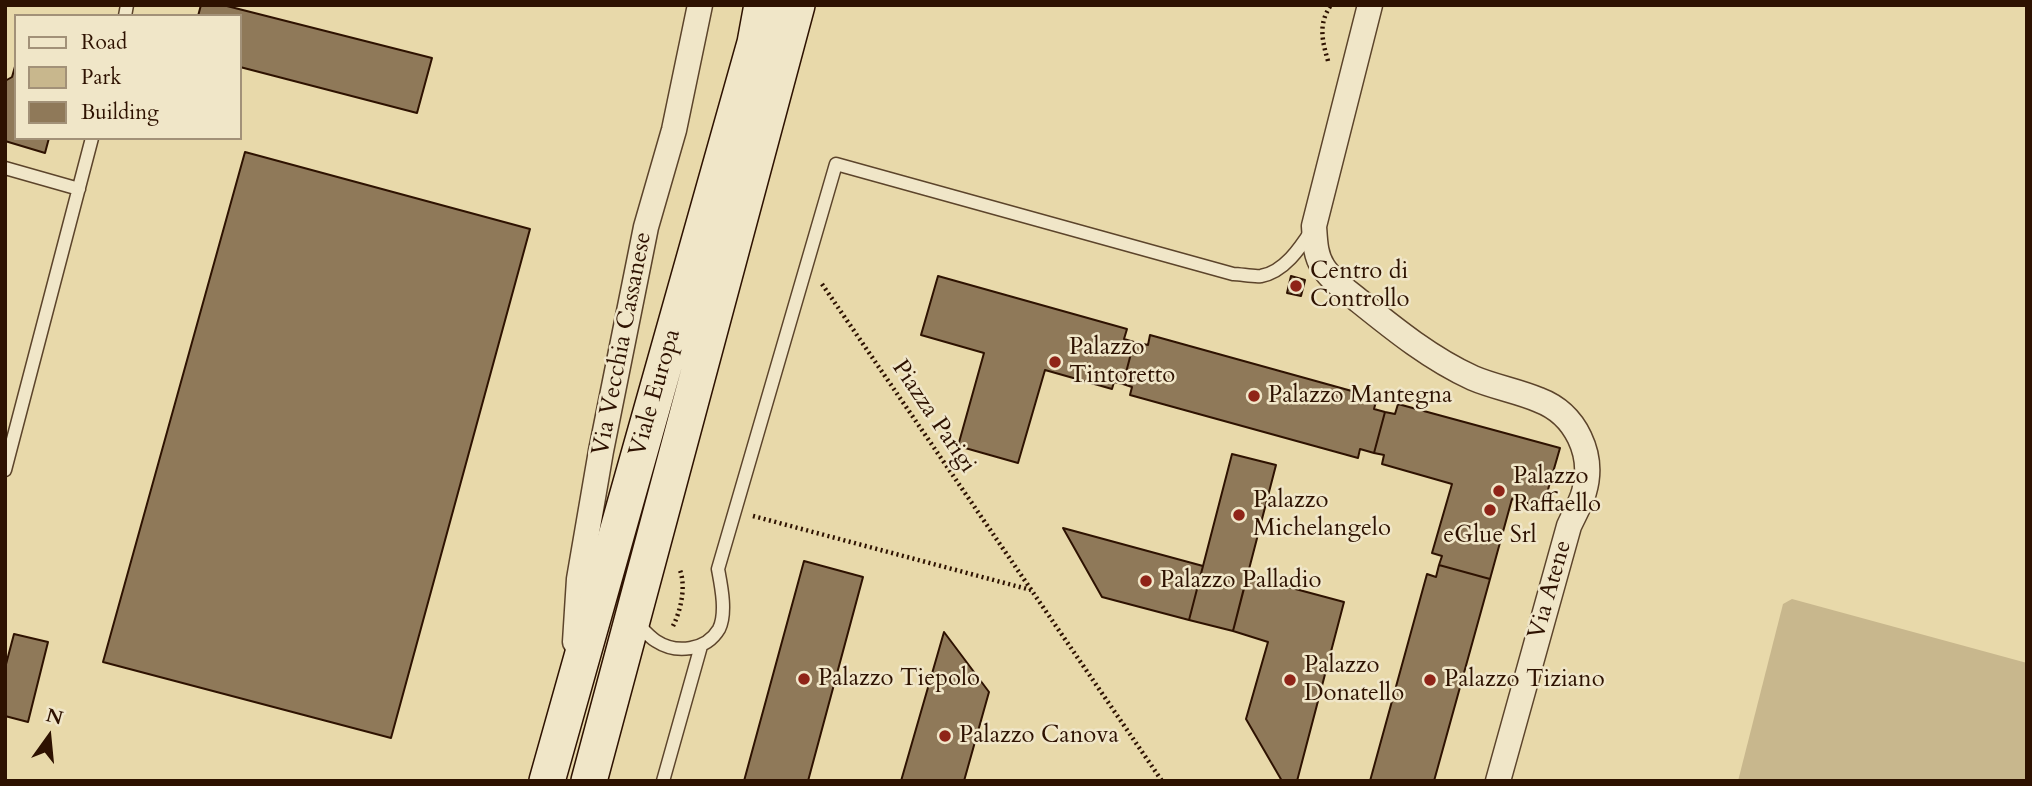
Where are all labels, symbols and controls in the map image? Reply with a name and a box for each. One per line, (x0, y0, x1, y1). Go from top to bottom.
legend (14, 14, 242, 140)
text: Road (81, 28, 127, 57)
text: Park (81, 63, 121, 92)
text: Building (81, 98, 159, 127)
street label: Via Vecchia Cassanese (587, 230, 659, 458)
place label: Centro di Controllo (1310, 258, 1409, 314)
marker: Centro di Controllo (1288, 278, 1304, 294)
street label: Viale Europa (624, 326, 688, 460)
place label: Palazzo Tintoretto (1069, 334, 1175, 390)
marker: Palazzo Tintoretto (1047, 354, 1063, 370)
street label: Piazza Parigi (885, 355, 981, 479)
place label: Palazzo Mantegna (1268, 382, 1452, 410)
marker: Palazzo Mantegna (1246, 388, 1262, 404)
place label: Palazzo Raffaello (1513, 463, 1601, 519)
marker: Palazzo Raffaello (1491, 483, 1507, 499)
place label: Palazzo Michelangelo (1253, 487, 1391, 543)
marker: eGlue Srl (1482, 502, 1498, 518)
marker: Palazzo Michelangelo (1231, 507, 1247, 523)
place label: eGlue Srl (1443, 522, 1537, 550)
street label: Via Atene (1523, 537, 1579, 643)
place label: Palazzo Palladio (1160, 567, 1322, 595)
marker: Palazzo Palladio (1138, 573, 1154, 589)
place label: Palazzo Donatello (1304, 652, 1404, 708)
place label: Palazzo Tiepolo (818, 665, 980, 693)
place label: Palazzo Tiziano (1444, 666, 1605, 694)
marker: Palazzo Tiepolo (796, 671, 812, 687)
marker: Palazzo Donatello (1282, 672, 1298, 688)
marker: Palazzo Tiziano (1422, 672, 1438, 688)
north arrow (14, 702, 84, 772)
text: N (43, 702, 66, 731)
place label: Palazzo Canova (959, 722, 1119, 750)
marker: Palazzo Canova (937, 728, 953, 744)

